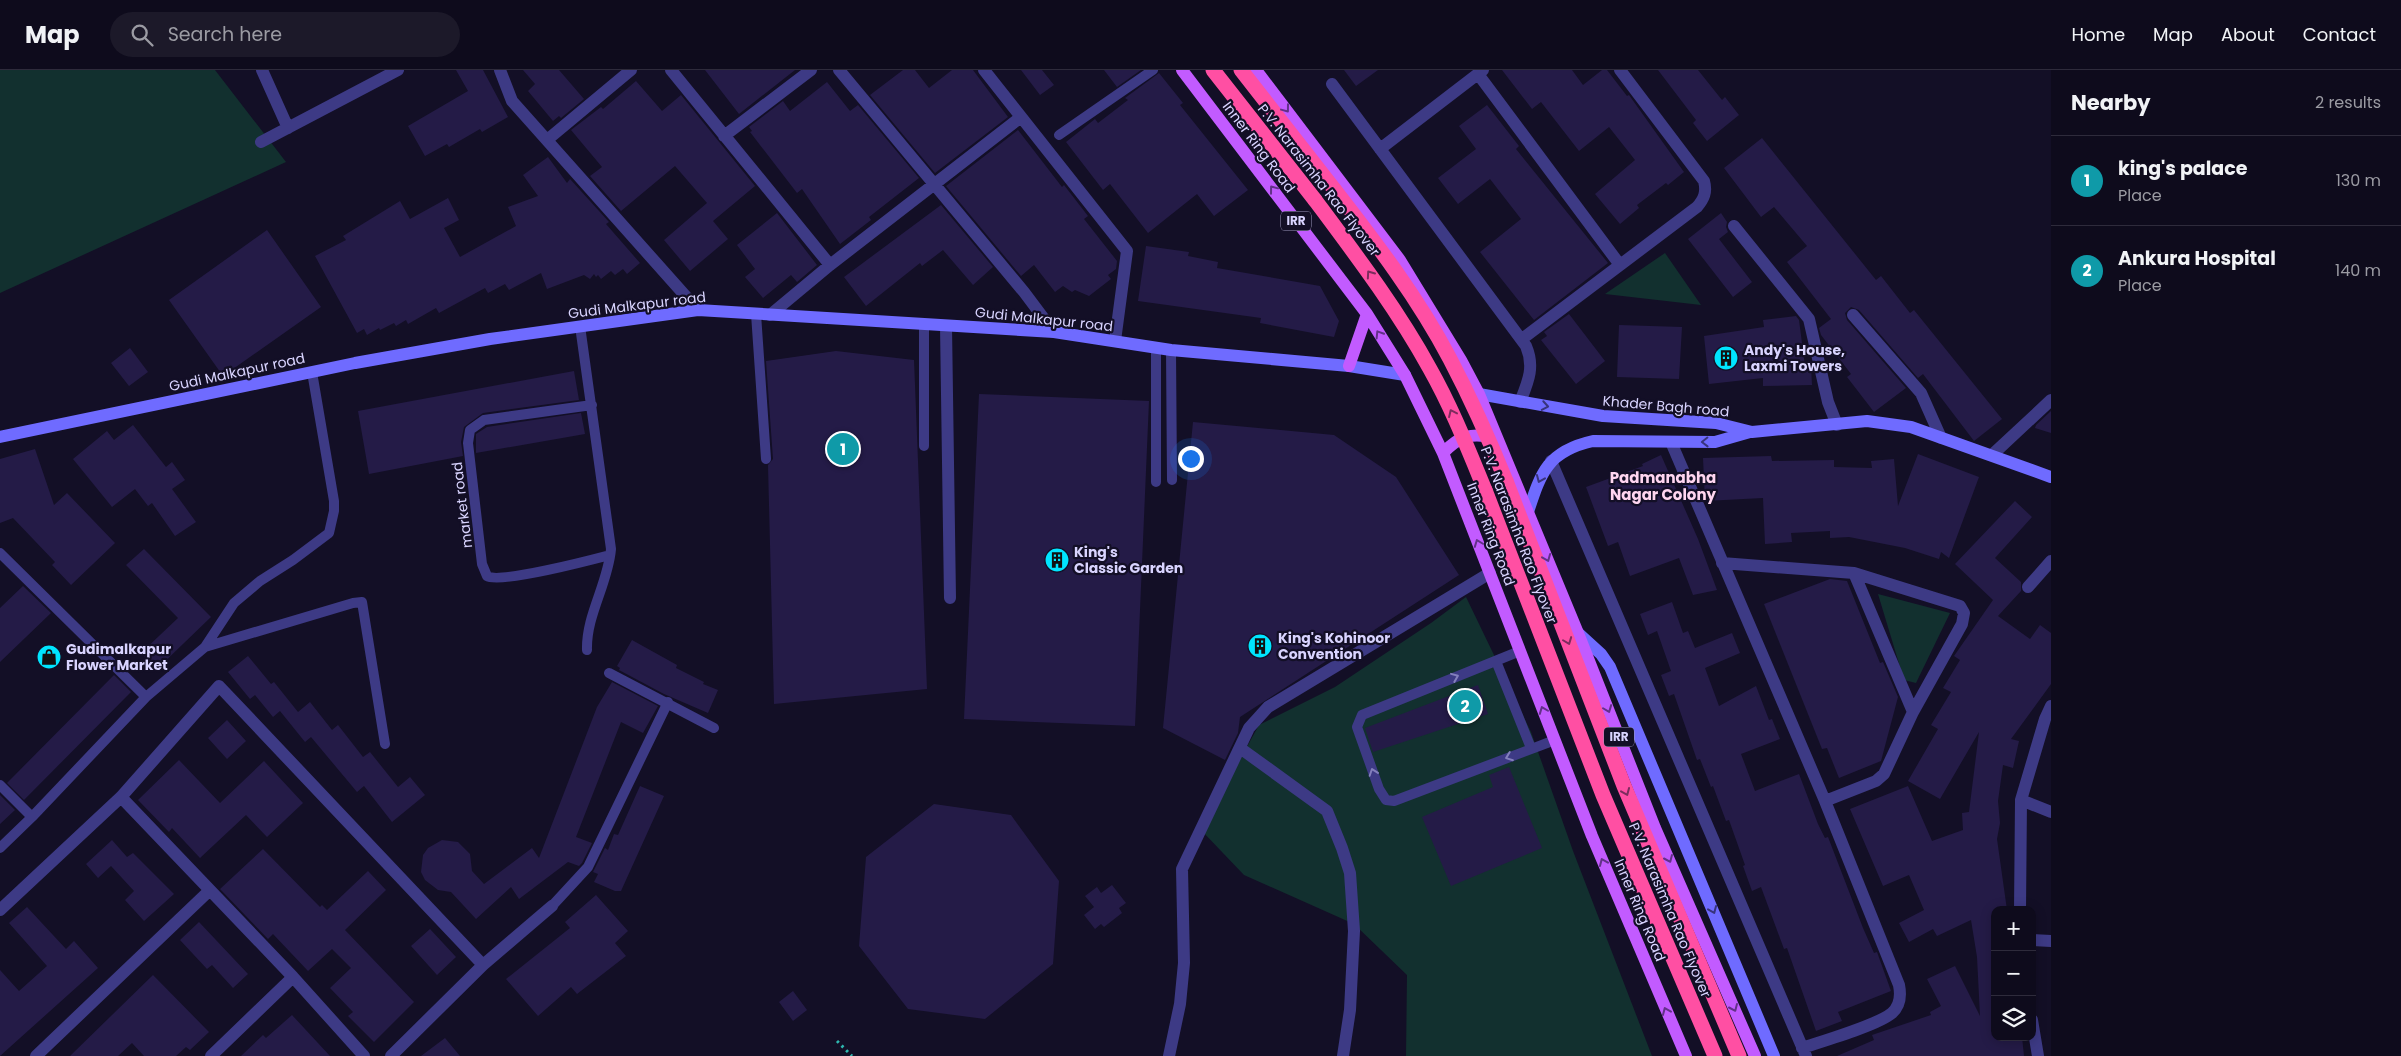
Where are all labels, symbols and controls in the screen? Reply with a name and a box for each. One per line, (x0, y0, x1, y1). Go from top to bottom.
search box (110, 12, 460, 57)
text: Map (25, 18, 80, 51)
icon: search (128, 21, 156, 49)
text: Search here (168, 21, 282, 48)
text: Home (2071, 22, 2125, 47)
text: Map (2153, 22, 2193, 47)
text: About (2221, 22, 2275, 47)
text: Contact (2303, 22, 2376, 47)
text: Nearby (2071, 88, 2151, 117)
text: 2 results (2315, 91, 2381, 114)
street label: Inner Ring Road (1218, 97, 1300, 197)
street label: P.V. Narasimha Rao Flyover (1253, 100, 1385, 260)
one-way arrow (1280, 103, 1288, 112)
text: king's palace (2118, 155, 2247, 182)
text: 1 (2084, 169, 2090, 192)
text: 130 m (2336, 169, 2381, 192)
text: Place (2118, 184, 2162, 207)
one-way arrow (1270, 186, 1278, 195)
road number: IRR (1281, 212, 1311, 230)
text: Ankura Hospital (2118, 245, 2276, 272)
text: 2 (2082, 259, 2092, 282)
text: 140 m (2335, 259, 2381, 282)
one-way arrow (1367, 270, 1376, 279)
text: Place (2118, 274, 2162, 297)
street label: Gudi Malkapur road (567, 287, 707, 323)
street label: Gudi Malkapur road (974, 302, 1114, 336)
one-way arrow (1376, 331, 1386, 340)
place label: Andy's House, Laxmi Towers (1744, 340, 1845, 376)
building icon: Andy's House, Laxmi Towers (1713, 345, 1739, 371)
street label: Gudi Malkapur road (167, 348, 307, 396)
street label: Khader Bagh road (1602, 390, 1730, 422)
one-way arrow (1540, 401, 1549, 411)
one-way arrow (1448, 409, 1458, 418)
pin: 1 (827, 430, 859, 468)
one-way arrow (1700, 437, 1708, 447)
street label: P.V. Narasimha Rao Flyover (1476, 444, 1562, 626)
your location (1178, 446, 1204, 472)
street label: market road (447, 461, 477, 549)
district label: Padmanabha Nagar Colony (1610, 467, 1717, 505)
one-way arrow (1535, 474, 1546, 483)
street label: Inner Ring Road (1462, 479, 1520, 589)
one-way arrow (1474, 539, 1484, 547)
place label: King's Classic Garden (1074, 542, 1183, 578)
building icon: King's Classic Garden (1044, 547, 1070, 573)
one-way arrow (1541, 553, 1552, 562)
place label: King's Kohinoor Convention (1278, 628, 1390, 664)
building icon: King's Kohinoor Convention (1247, 633, 1273, 659)
one-way arrow (1562, 636, 1572, 645)
place label: Gudimalkapur Flower Market (66, 639, 171, 675)
shop icon: Gudimalkapur Flower Market (36, 644, 62, 670)
one-way arrow (1450, 673, 1459, 683)
pin: 2 (1449, 687, 1481, 725)
one-way arrow (1602, 704, 1612, 713)
one-way arrow (1539, 707, 1549, 715)
road number: IRR (1604, 728, 1634, 746)
one-way arrow (1505, 751, 1514, 761)
one-way arrow (1369, 768, 1379, 777)
one-way arrow (1620, 787, 1631, 796)
street label: P.V. Narasimha Rao Flyover (1624, 819, 1716, 1001)
one-way arrow (1663, 855, 1673, 863)
street label: Inner Ring Road (1609, 856, 1671, 964)
one-way arrow (1598, 858, 1609, 867)
one-way arrow (1706, 905, 1717, 914)
map controls (1991, 906, 2036, 1041)
button: + (1991, 906, 2036, 951)
button: − (1991, 951, 2036, 996)
button: layers (1991, 996, 2036, 1041)
one-way arrow (1728, 1003, 1739, 1012)
one-way arrow (1662, 1007, 1673, 1016)

